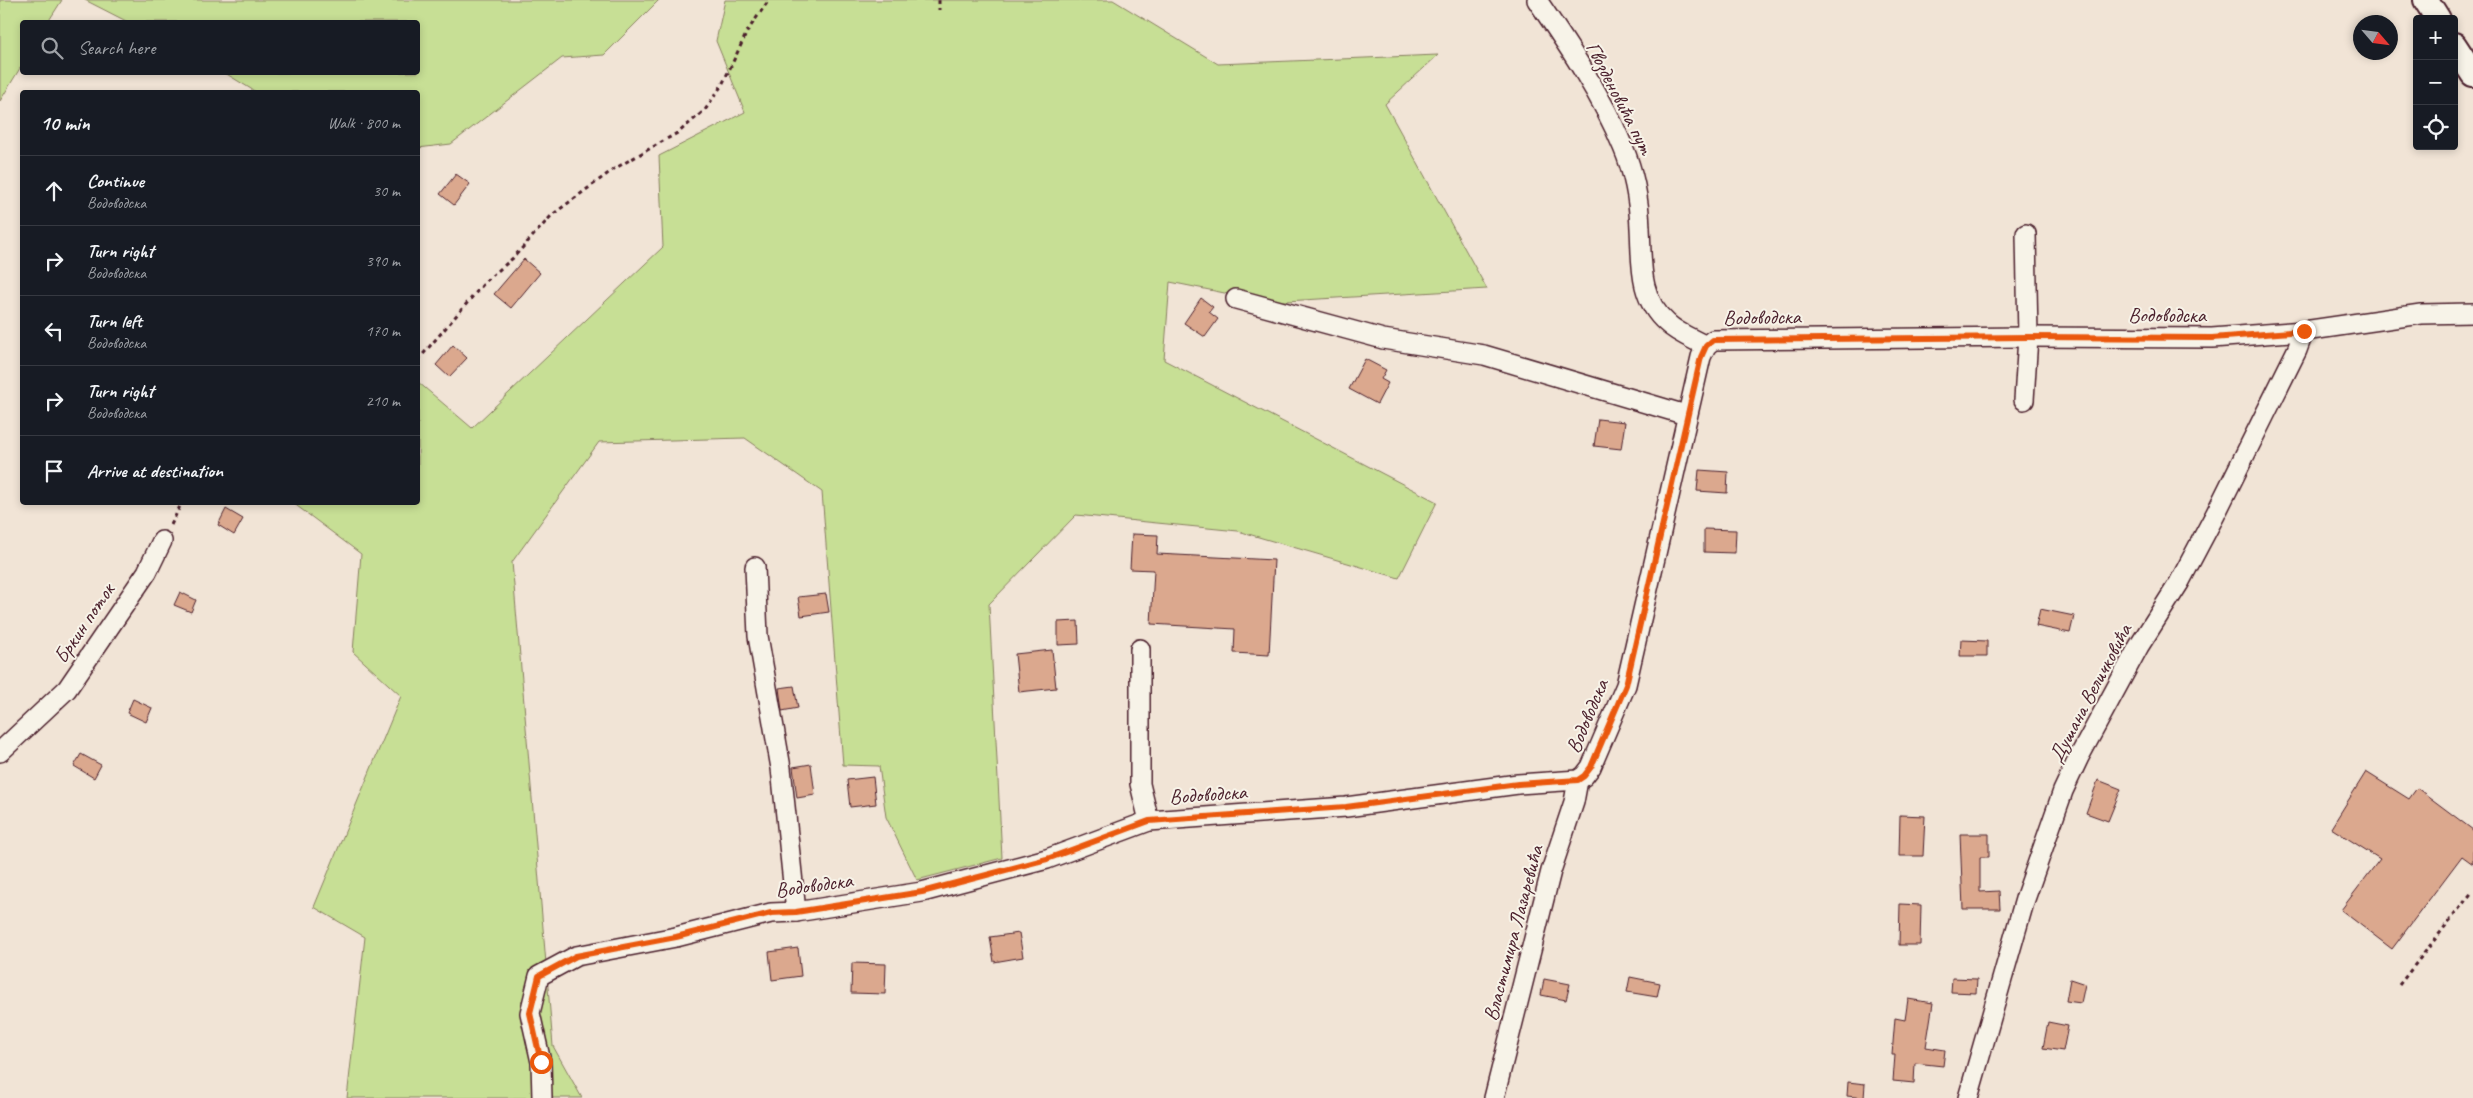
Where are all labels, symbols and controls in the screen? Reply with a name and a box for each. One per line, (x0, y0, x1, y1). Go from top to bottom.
north arrow (2353, 15, 2398, 60)
map controls (2413, 15, 2458, 150)
button: + (2413, 15, 2458, 60)
search box (20, 20, 420, 75)
icon: search (38, 34, 66, 62)
text: Search here (78, 36, 155, 60)
street label: Гвозденовића пут (1580, 37, 1660, 160)
button: − (2413, 60, 2458, 105)
button: locate (2413, 105, 2458, 150)
text: 10 min (40, 110, 90, 136)
text: Walk · 800 m (328, 113, 400, 133)
text: Continue (87, 169, 144, 193)
icon: ahead (40, 177, 68, 205)
text: 30 m (373, 181, 400, 201)
text: Водоводска (87, 193, 146, 213)
text: Turn right (87, 239, 154, 263)
icon: right (40, 247, 68, 275)
text: 390 m (366, 251, 400, 271)
text: Водоводска (87, 263, 146, 283)
street label: Водоводска (2128, 302, 2208, 328)
street label: Водоводска (1723, 303, 1803, 331)
text: Turn left (87, 309, 142, 333)
icon: left (40, 317, 68, 345)
route end (2293, 320, 2316, 343)
text: 170 m (366, 321, 400, 341)
text: Водоводска (87, 333, 146, 353)
text: Turn right (87, 379, 154, 403)
icon: right (40, 387, 68, 415)
text: 210 m (366, 391, 400, 411)
text: Водоводска (87, 403, 146, 423)
icon: arrive (40, 457, 68, 485)
text: Arrive at destination (87, 459, 223, 483)
street label: Бркин поток (48, 577, 121, 668)
street label: Душана Величковића (2043, 618, 2138, 767)
street label: Водоводска (1560, 674, 1615, 757)
street label: Водоводска (1168, 778, 1249, 810)
street label: Властимира Лазаревића (1477, 841, 1549, 1023)
street label: Водоводска (774, 866, 856, 903)
route start (530, 1051, 553, 1074)

